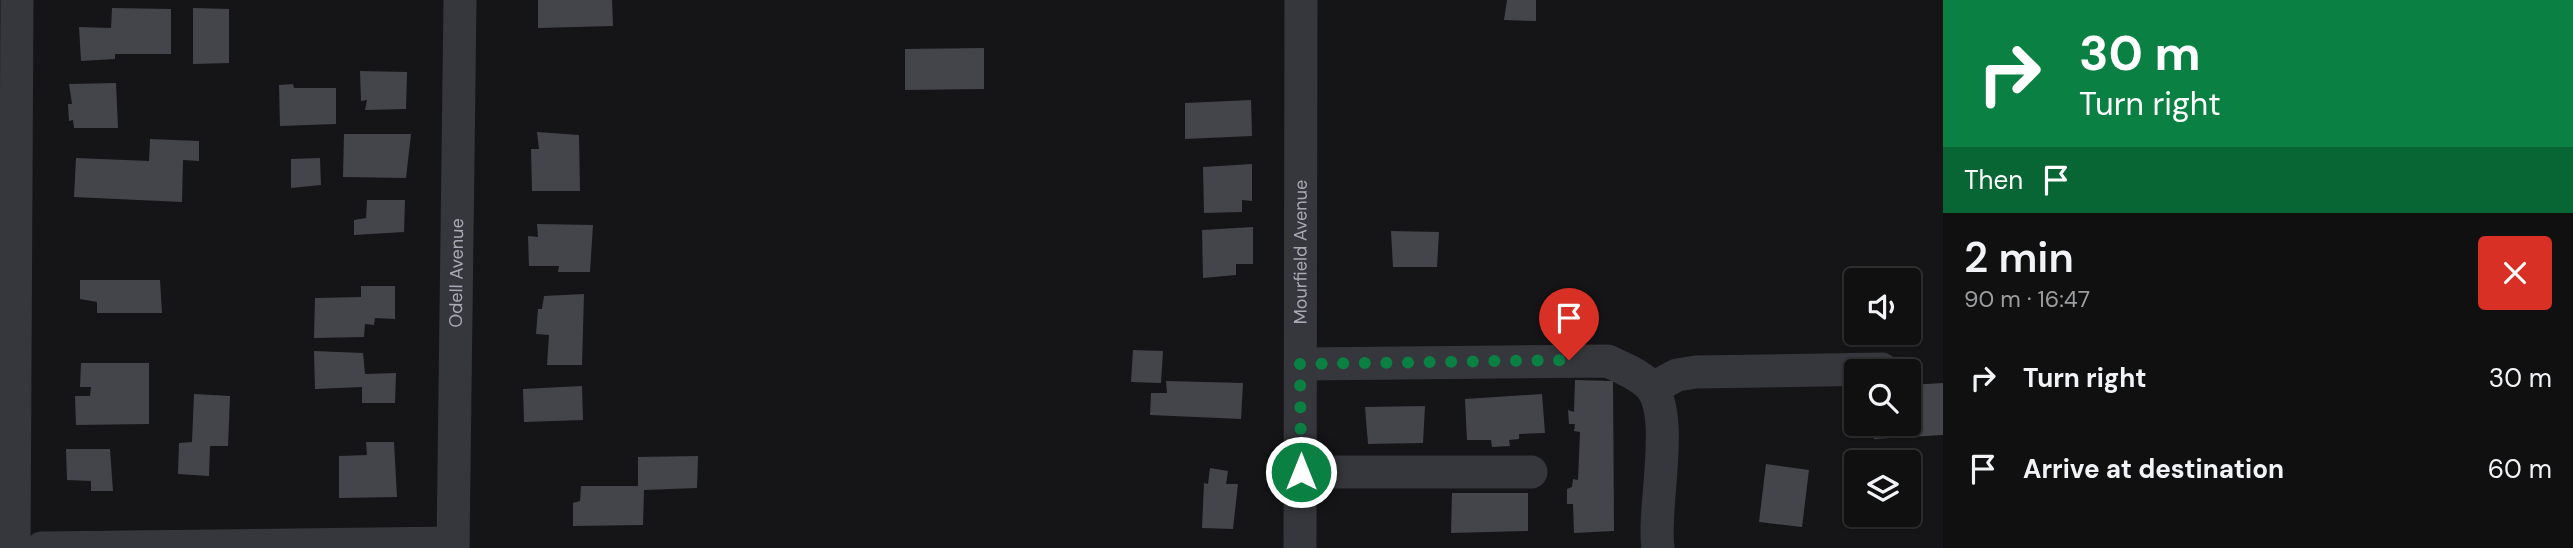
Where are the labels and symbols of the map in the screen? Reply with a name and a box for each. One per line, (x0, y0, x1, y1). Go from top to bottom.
street label: Mourfield Avenue (1288, 180, 1313, 324)
street label: Odell Avenue (444, 218, 469, 328)
pin (1539, 288, 1599, 360)
position arrow (1264, 435, 1338, 509)

